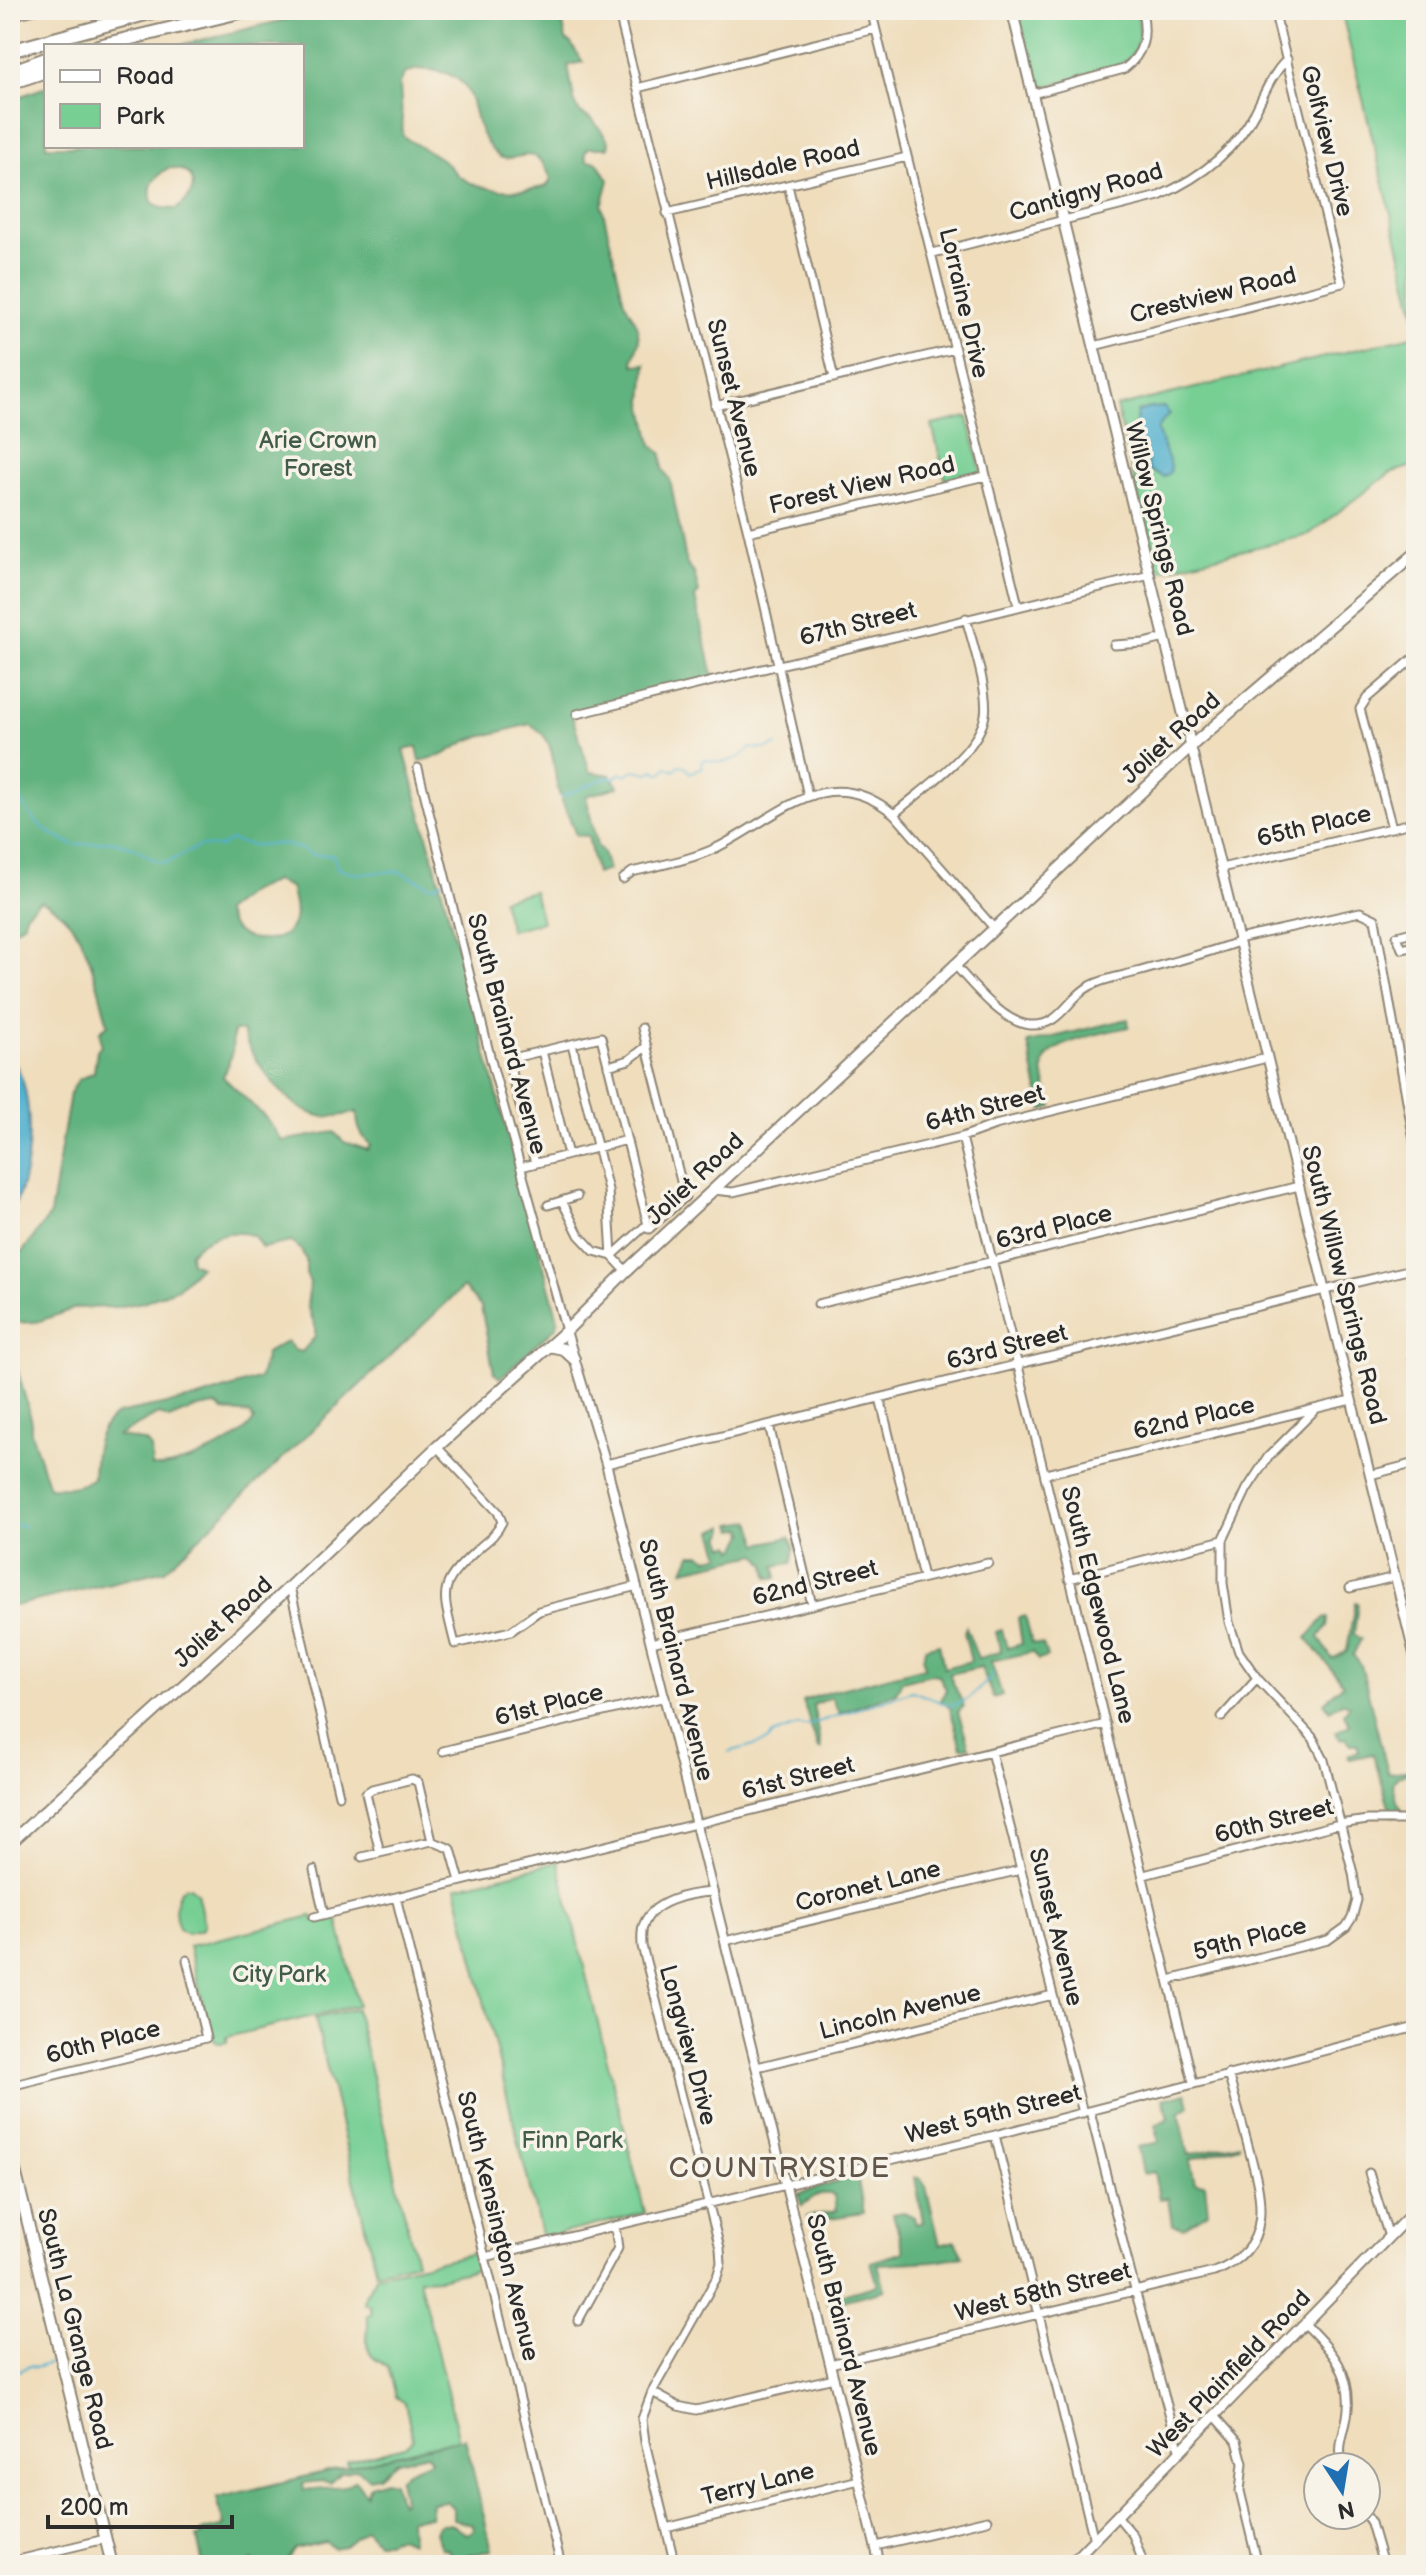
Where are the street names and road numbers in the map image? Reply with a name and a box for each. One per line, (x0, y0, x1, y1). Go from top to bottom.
street label: Golfview Drive (1294, 62, 1360, 220)
street label: Hillsdale Road (703, 133, 863, 197)
street label: Cantigny Road (1006, 156, 1166, 228)
street label: Lorraine Drive (933, 225, 995, 381)
street label: Crestview Road (1127, 260, 1299, 330)
street label: Sunset Avenue (700, 316, 768, 480)
street label: Willow Springs Road (1118, 419, 1200, 639)
street label: Forest View Road (766, 450, 958, 520)
street label: 67th Street (797, 595, 920, 652)
street label: Joliet Road (1116, 686, 1226, 790)
street label: 65th Place (1254, 799, 1374, 853)
street label: South Brainard Avenue (461, 910, 553, 1158)
street label: 64th Street (922, 1078, 1048, 1138)
street label: Joliet Road (640, 1127, 750, 1231)
street label: South Willow Springs Road (1295, 1143, 1393, 1427)
street label: 63rd Place (993, 1199, 1115, 1255)
street label: 63rd Street (944, 1318, 1071, 1376)
street label: 62nd Place (1131, 1390, 1257, 1446)
street label: South Edgewood Lane (1054, 1483, 1142, 1727)
street label: South Brainard Avenue (632, 1536, 720, 1784)
street label: 62nd Street (749, 1553, 881, 1613)
street label: Joliet Road (168, 1570, 278, 1674)
street label: 61st Place (492, 1678, 606, 1732)
street label: 61st Street (739, 1750, 858, 1806)
street label: 60th Street (1212, 1792, 1337, 1850)
street label: Sunset Avenue (1022, 1845, 1090, 2009)
street label: Coronet Lane (792, 1854, 944, 1918)
street label: 59th Place (1190, 1911, 1310, 1967)
street label: Longview Drive (653, 1962, 723, 2128)
street label: Lincoln Avenue (816, 1978, 984, 2046)
street label: 60th Place (43, 2014, 163, 2070)
street label: West 59th Street (902, 2078, 1085, 2150)
street label: South Kensington Avenue (450, 2088, 546, 2364)
street label: South La Grange Road (31, 2205, 119, 2453)
street label: South Brainard Avenue (800, 2211, 888, 2459)
street label: West 58th Street (952, 2256, 1135, 2328)
street label: West Plainfield Road (1141, 2284, 1317, 2464)
street label: Terry Lane (699, 2456, 817, 2512)

